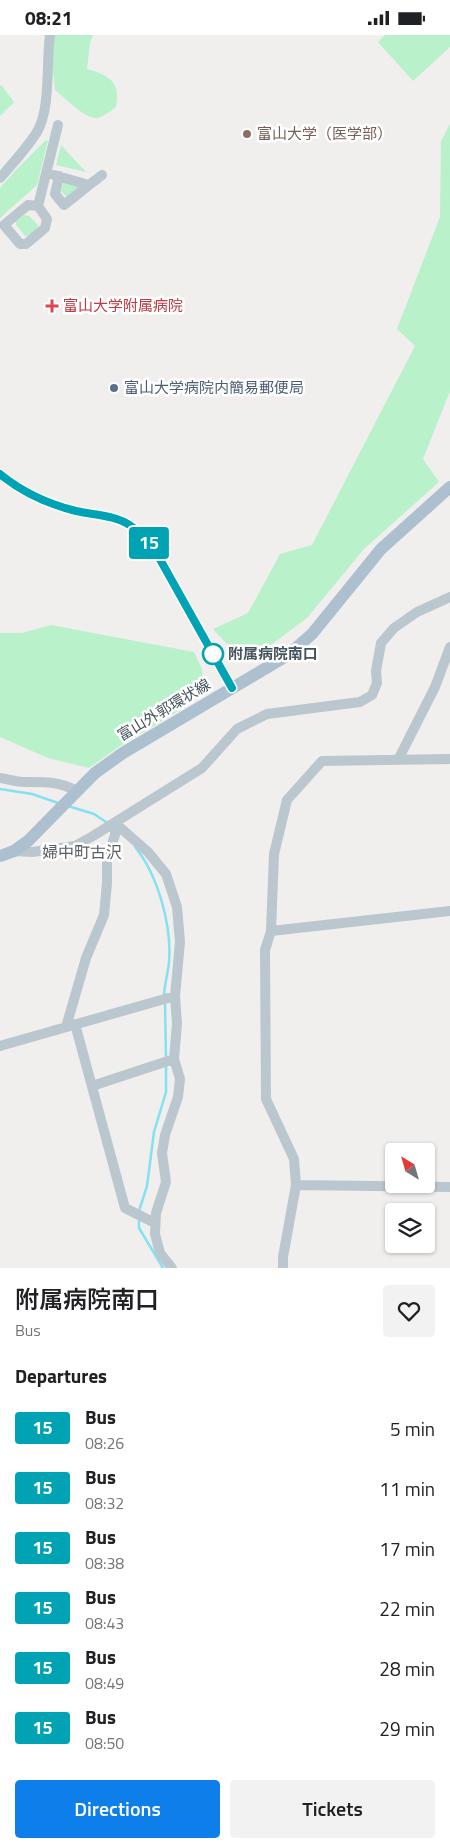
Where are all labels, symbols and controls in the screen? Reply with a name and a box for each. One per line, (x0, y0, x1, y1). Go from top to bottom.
text: 08:21 (25, 3, 72, 32)
place label: 富山大学（医学部） (257, 122, 392, 145)
marker: 富山大学（医学部） (241, 128, 253, 140)
place label: 富山大学附属病院 (63, 294, 183, 317)
marker: 富山大学附属病院 (45, 299, 59, 313)
place label: 富山大学病院内簡易郵便局 (124, 376, 304, 399)
marker: 富山大学病院内簡易郵便局 (108, 382, 120, 394)
line badge: 15 (126, 527, 172, 559)
text: 15 (139, 529, 159, 556)
place label: 附属病院南口 (228, 642, 318, 665)
marker: 附属病院南口 (202, 643, 224, 665)
street label: 富山外郭環状線 (113, 673, 215, 746)
district label: 婦中町古沢 (42, 840, 122, 864)
north arrow (385, 1143, 435, 1193)
map controls (385, 1143, 435, 1253)
button: layers (385, 1203, 435, 1253)
text: 附属病院南口 (15, 1281, 159, 1317)
button: heart (383, 1285, 435, 1337)
text: Bus (15, 1318, 41, 1342)
text: Departures (15, 1361, 107, 1390)
text: Bus (85, 1402, 116, 1431)
text: 15 (32, 1414, 53, 1441)
text: 5 min (390, 1414, 435, 1443)
text: 08:26 (85, 1431, 124, 1455)
text: Bus (85, 1462, 116, 1491)
text: 15 (32, 1474, 53, 1501)
text: 11 min (379, 1474, 435, 1503)
text: 08:32 (85, 1491, 124, 1515)
text: Bus (85, 1522, 116, 1551)
text: 15 (32, 1534, 53, 1561)
text: 17 min (379, 1534, 435, 1563)
text: 08:38 (85, 1551, 124, 1575)
text: Bus (85, 1582, 116, 1611)
text: 15 (32, 1594, 53, 1621)
text: 22 min (379, 1594, 435, 1623)
text: 08:43 (85, 1611, 124, 1635)
text: Bus (85, 1642, 116, 1671)
text: 15 (32, 1654, 53, 1681)
text: 28 min (379, 1654, 435, 1683)
text: 08:49 (85, 1671, 124, 1695)
text: Bus (85, 1702, 116, 1731)
text: 15 (32, 1714, 53, 1741)
text: 29 min (379, 1714, 435, 1743)
text: 08:50 (85, 1731, 124, 1755)
button: Directions (15, 1780, 220, 1838)
button: Tickets (230, 1780, 435, 1838)

